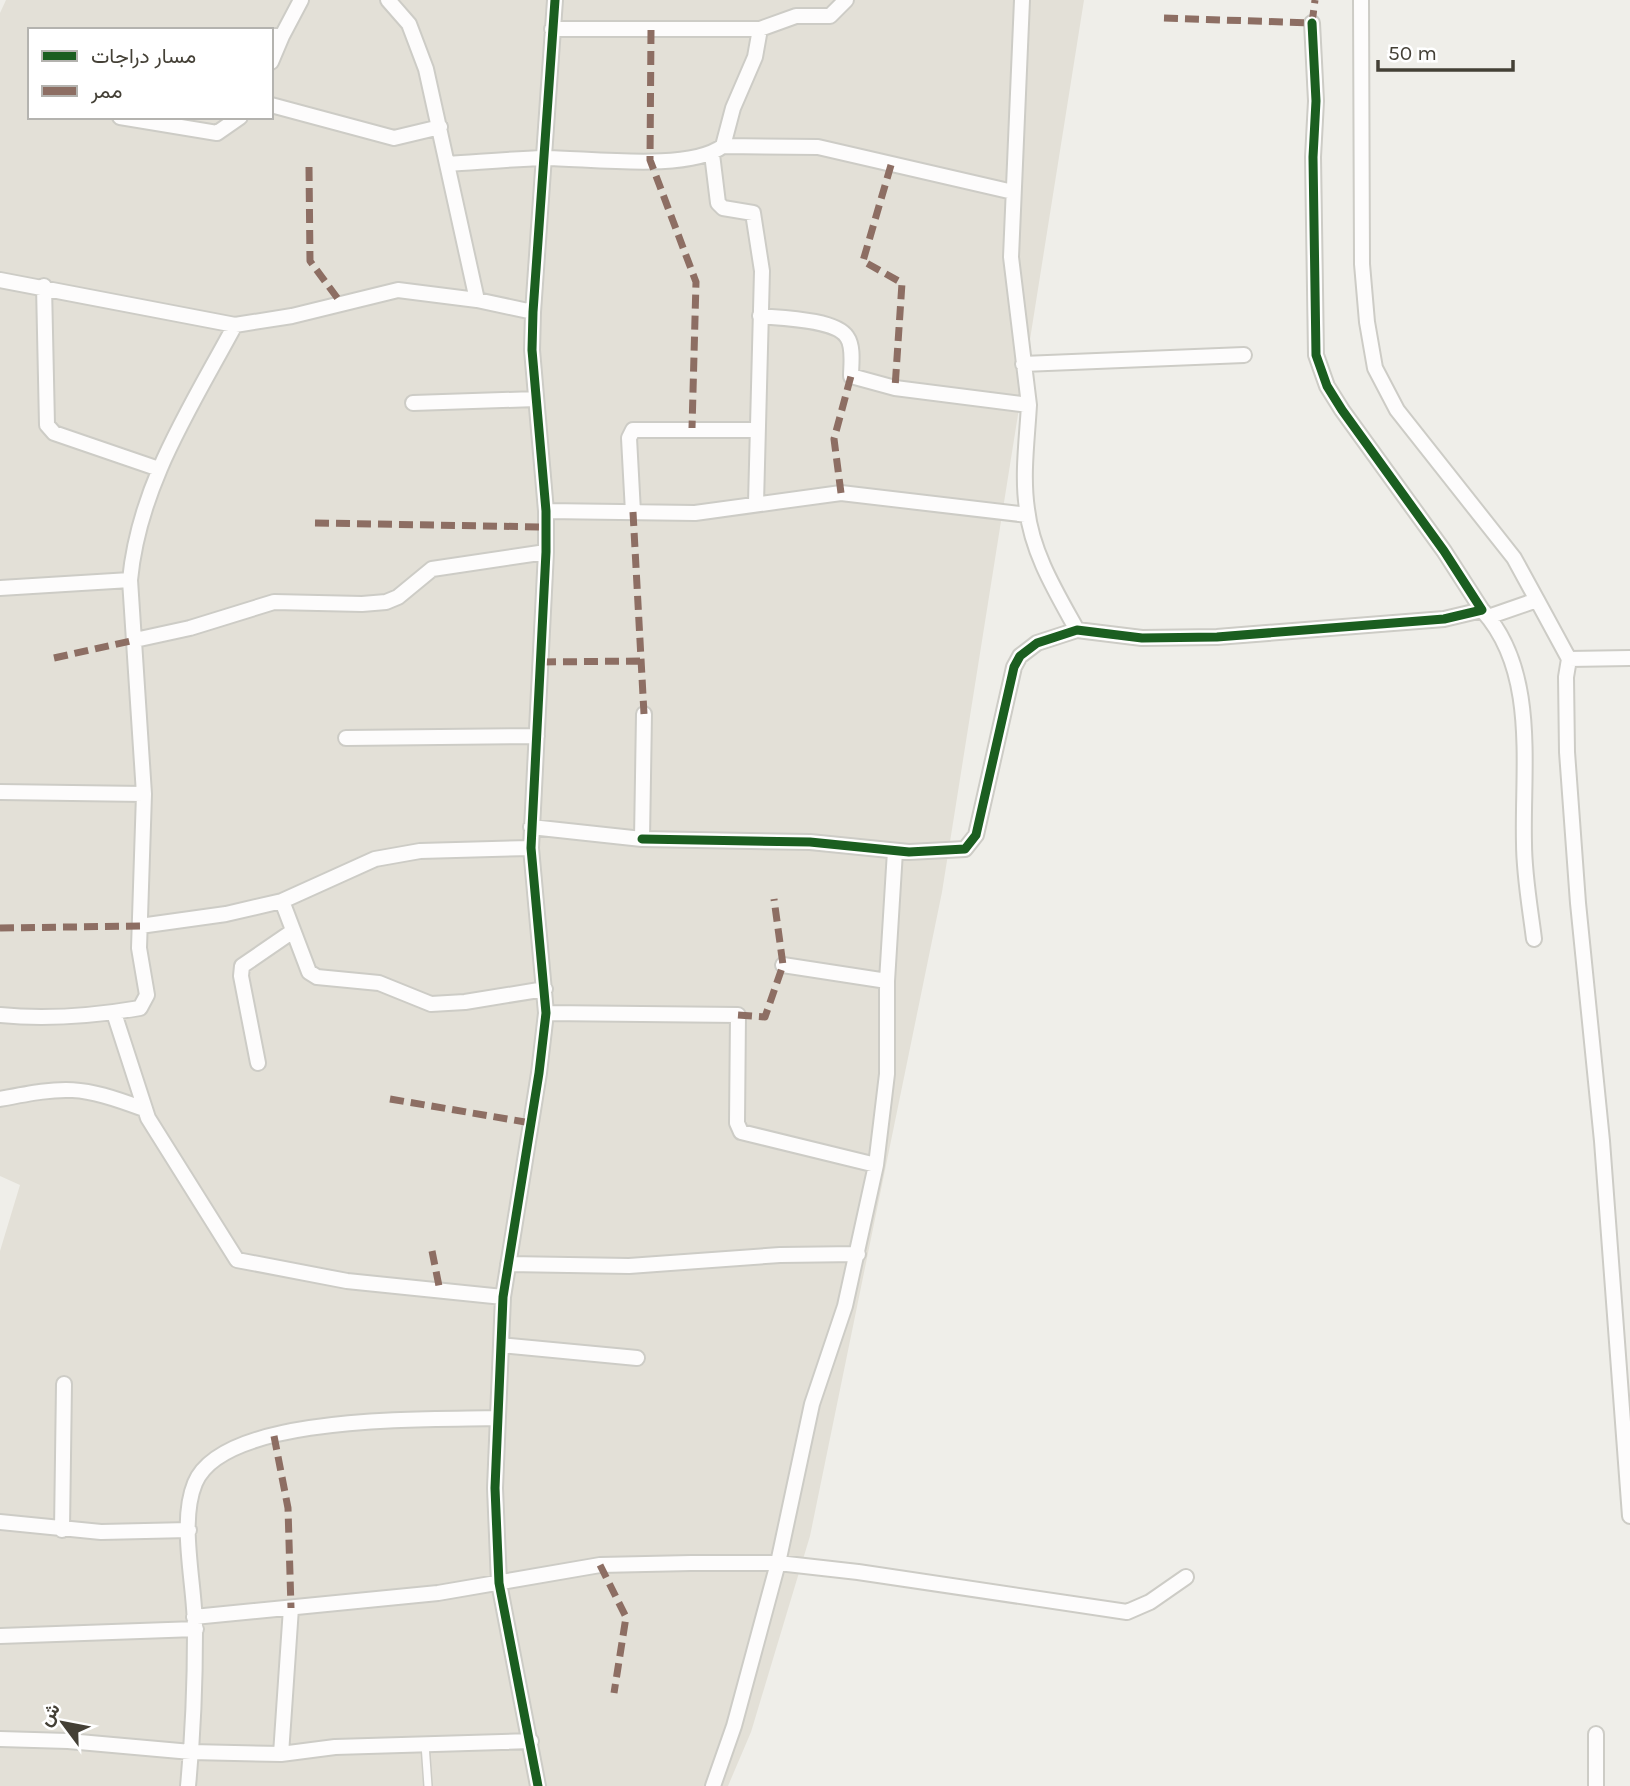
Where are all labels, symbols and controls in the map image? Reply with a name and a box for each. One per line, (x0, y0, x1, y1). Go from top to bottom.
legend (28, 28, 273, 119)
scale bar (1378, 28, 1513, 72)
text: 50 m (1388, 41, 1437, 65)
text: مسار دراجات (91, 44, 196, 69)
text: ممر (90, 79, 122, 104)
north arrow (28, 1688, 98, 1758)
text: ش (34, 1699, 65, 1730)

